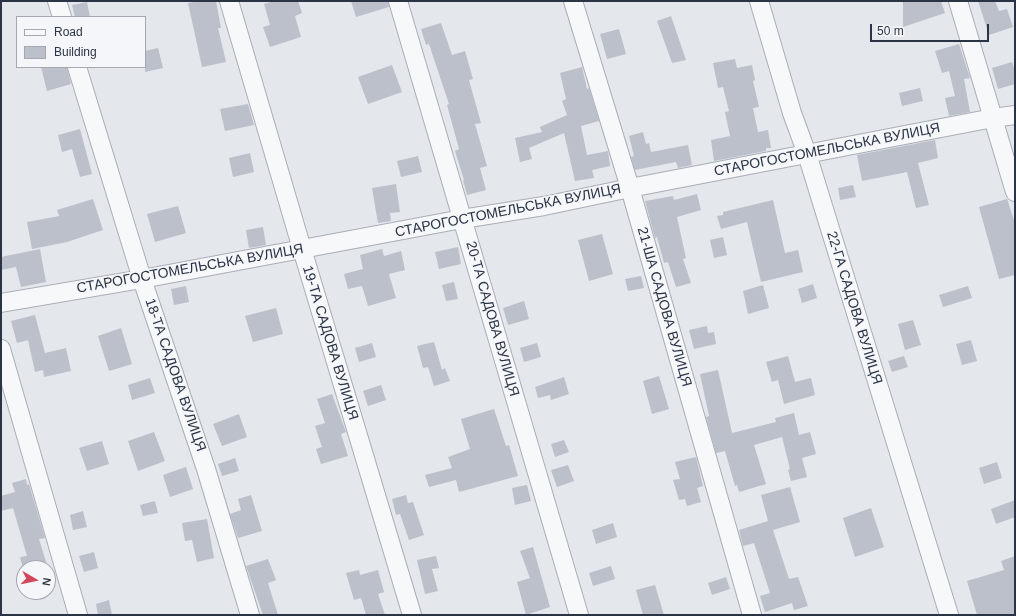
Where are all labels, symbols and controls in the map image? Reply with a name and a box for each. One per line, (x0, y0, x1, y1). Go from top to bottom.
legend (16, 16, 146, 68)
scale bar (872, 16, 991, 42)
text: 50 m (877, 24, 904, 38)
text: Road (54, 25, 83, 39)
text: Building (54, 45, 97, 59)
street label: СТАРОГОСТОМЕЛЬСЬКА ВУЛИЦЯ (713, 120, 941, 180)
street label: СТАРОГОСТОМЕЛЬСЬКА ВУЛИЦЯ (394, 181, 622, 241)
street label: 21-ША САДОВА ВУЛИЦЯ (633, 225, 695, 389)
street label: 22-ГА САДОВА ВУЛИЦЯ (823, 229, 885, 387)
street label: 20-ТА САДОВА ВУЛИЦЯ (462, 239, 522, 399)
street label: СТАРОГОСТОМЕЛЬСЬКА ВУЛИЦЯ (75, 241, 305, 297)
street label: 19-ТА САДОВА ВУЛИЦЯ (298, 264, 362, 422)
street label: 18-ТА САДОВА ВУЛИЦЯ (141, 296, 209, 454)
north arrow (16, 560, 56, 600)
text: N (40, 577, 53, 587)

